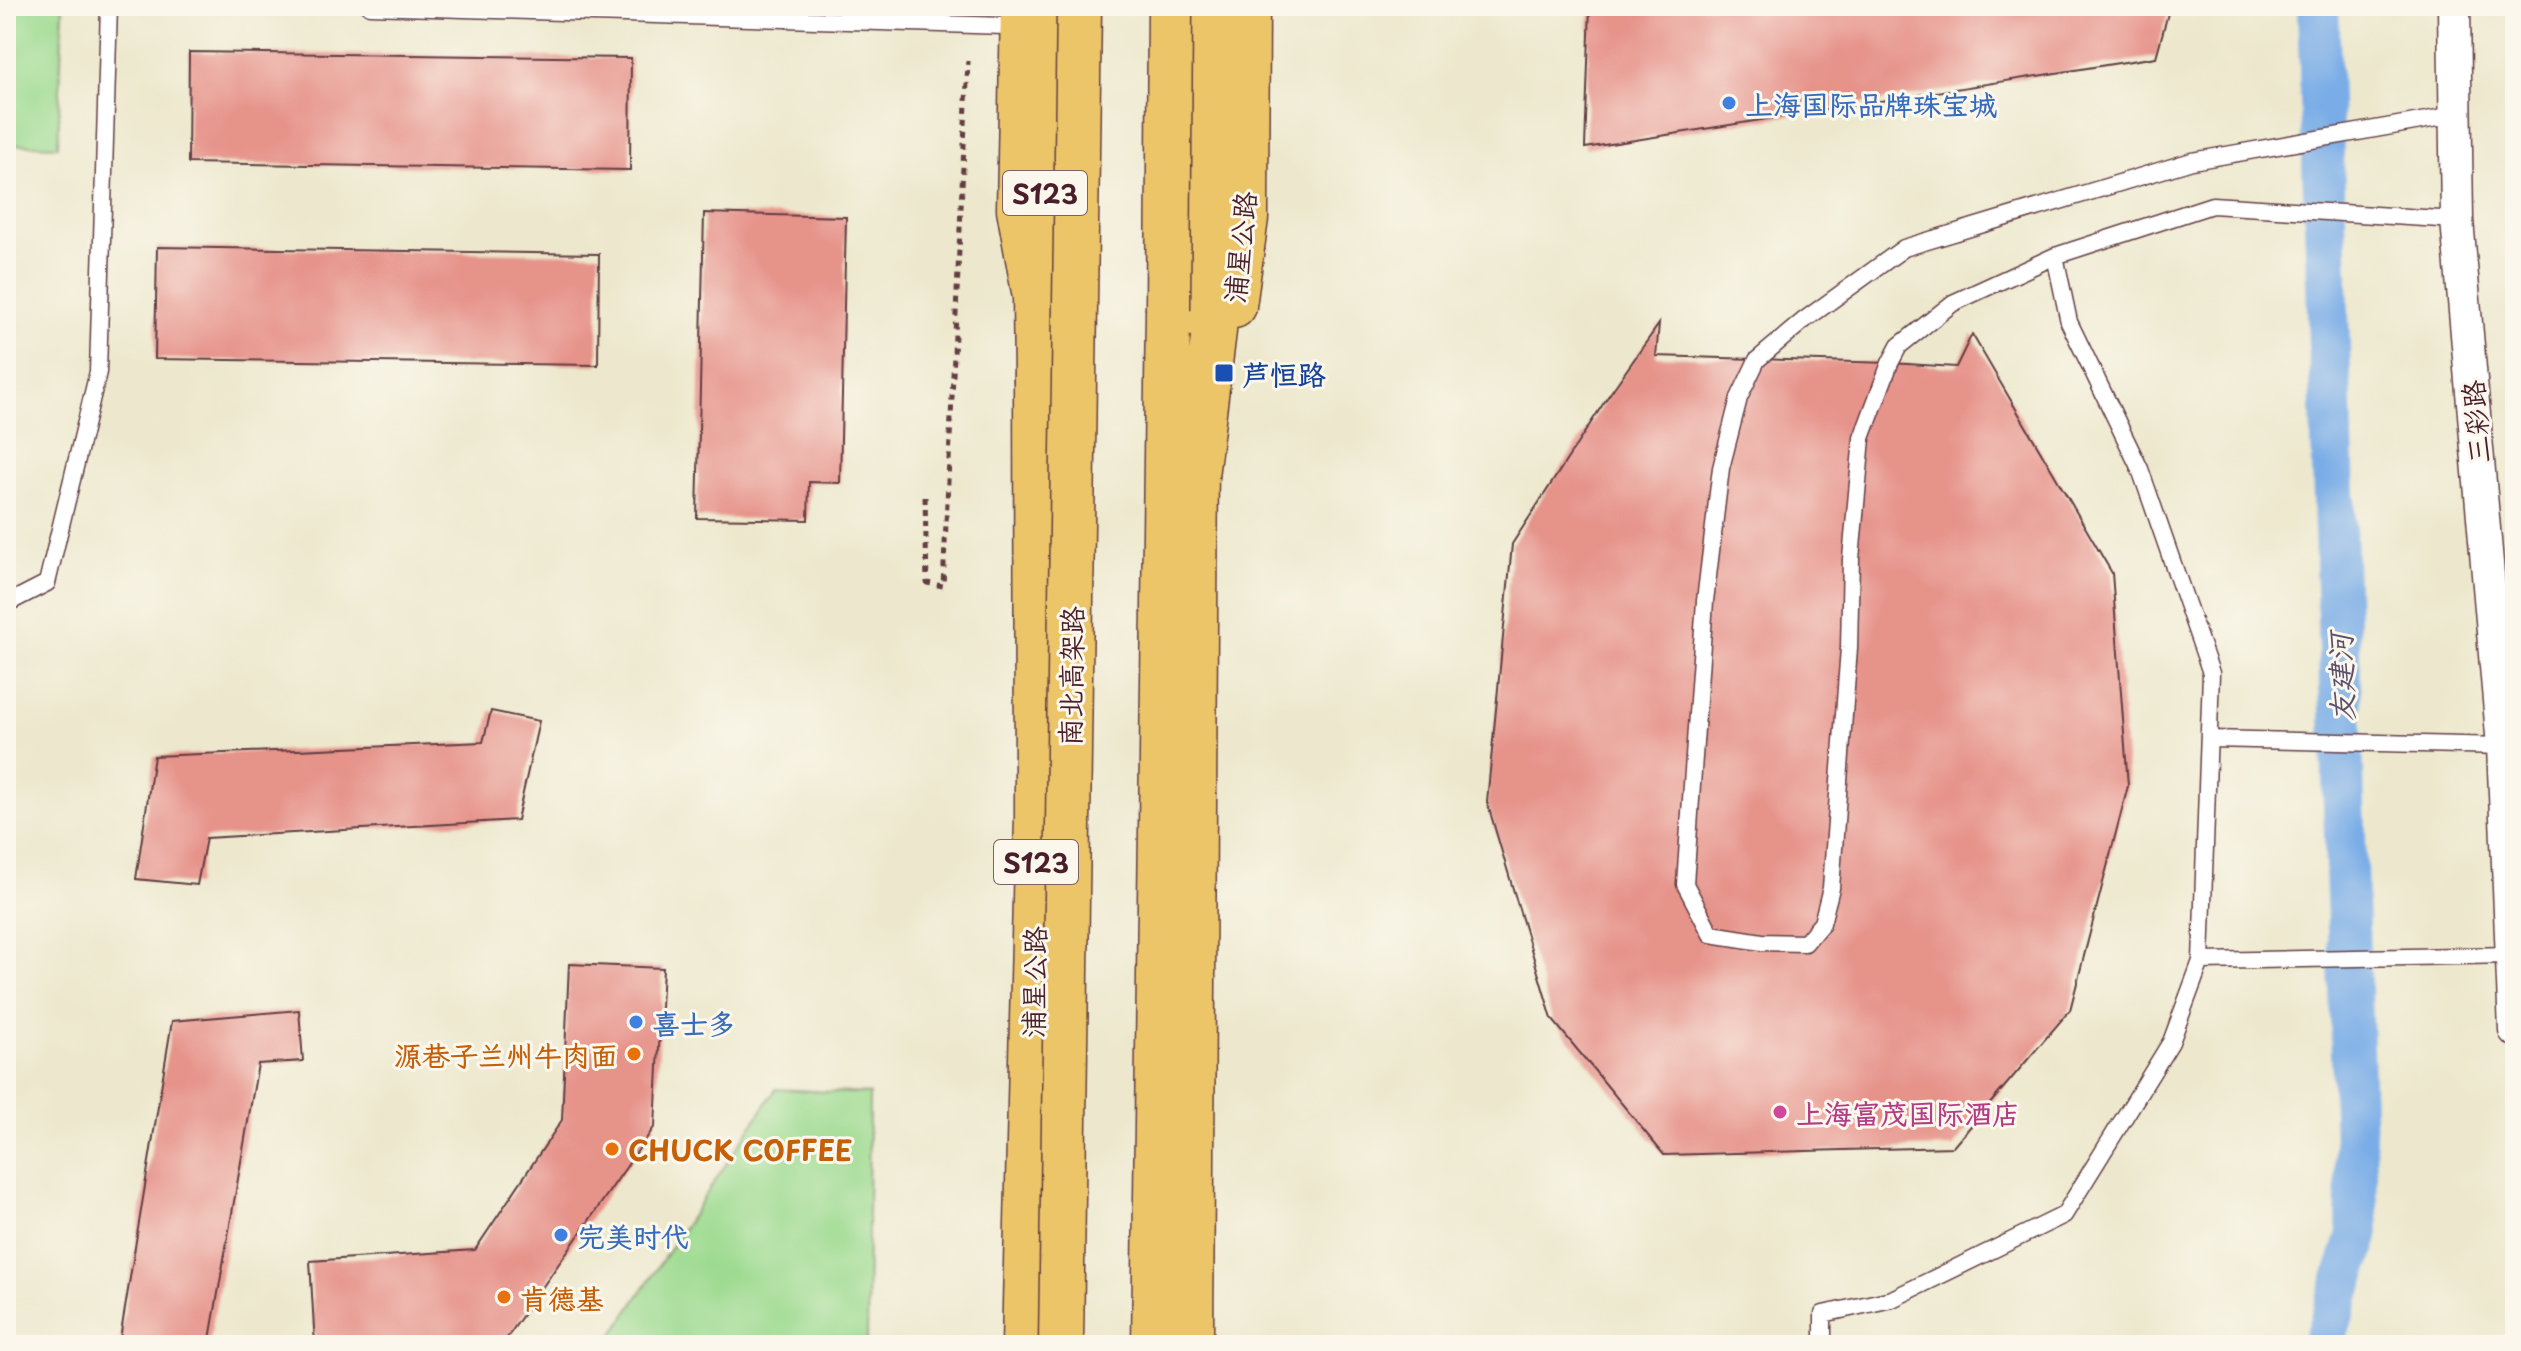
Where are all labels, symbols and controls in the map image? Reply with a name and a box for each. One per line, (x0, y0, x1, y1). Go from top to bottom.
place label: 上海国际品牌珠宝城 (1745, 82, 1997, 125)
marker: 上海国际品牌珠宝城 (1720, 94, 1738, 112)
road number: S123 (1003, 171, 1087, 215)
street label: 浦星公路 (1212, 189, 1266, 305)
place label: 芦恒路 (1242, 352, 1326, 395)
marker: 芦恒路 (1213, 362, 1235, 384)
street label: 三彩路 (2450, 378, 2500, 466)
street label: 南北高架路 (1047, 606, 1093, 746)
water label: 友建河 (2316, 627, 2364, 724)
road number: S123 (994, 840, 1078, 884)
street label: 浦星公路 (1011, 926, 1055, 1038)
place label: 喜士多 (652, 1001, 736, 1044)
marker: 喜士多 (627, 1013, 645, 1031)
place label: 源巷子兰州牛肉面 (394, 1033, 618, 1076)
marker: 源巷子兰州牛肉面 (625, 1045, 643, 1063)
place label: 上海富茂国际酒店 (1796, 1091, 2020, 1134)
marker: 上海富茂国际酒店 (1771, 1103, 1789, 1121)
place label: CHUCK COFFEE (628, 1128, 852, 1171)
marker: CHUCK COFFEE (603, 1140, 621, 1158)
place label: 完美时代 (577, 1214, 689, 1257)
marker: 完美时代 (552, 1226, 570, 1244)
place label: 肯德基 (520, 1276, 604, 1319)
marker: 肯德基 (495, 1288, 513, 1306)

